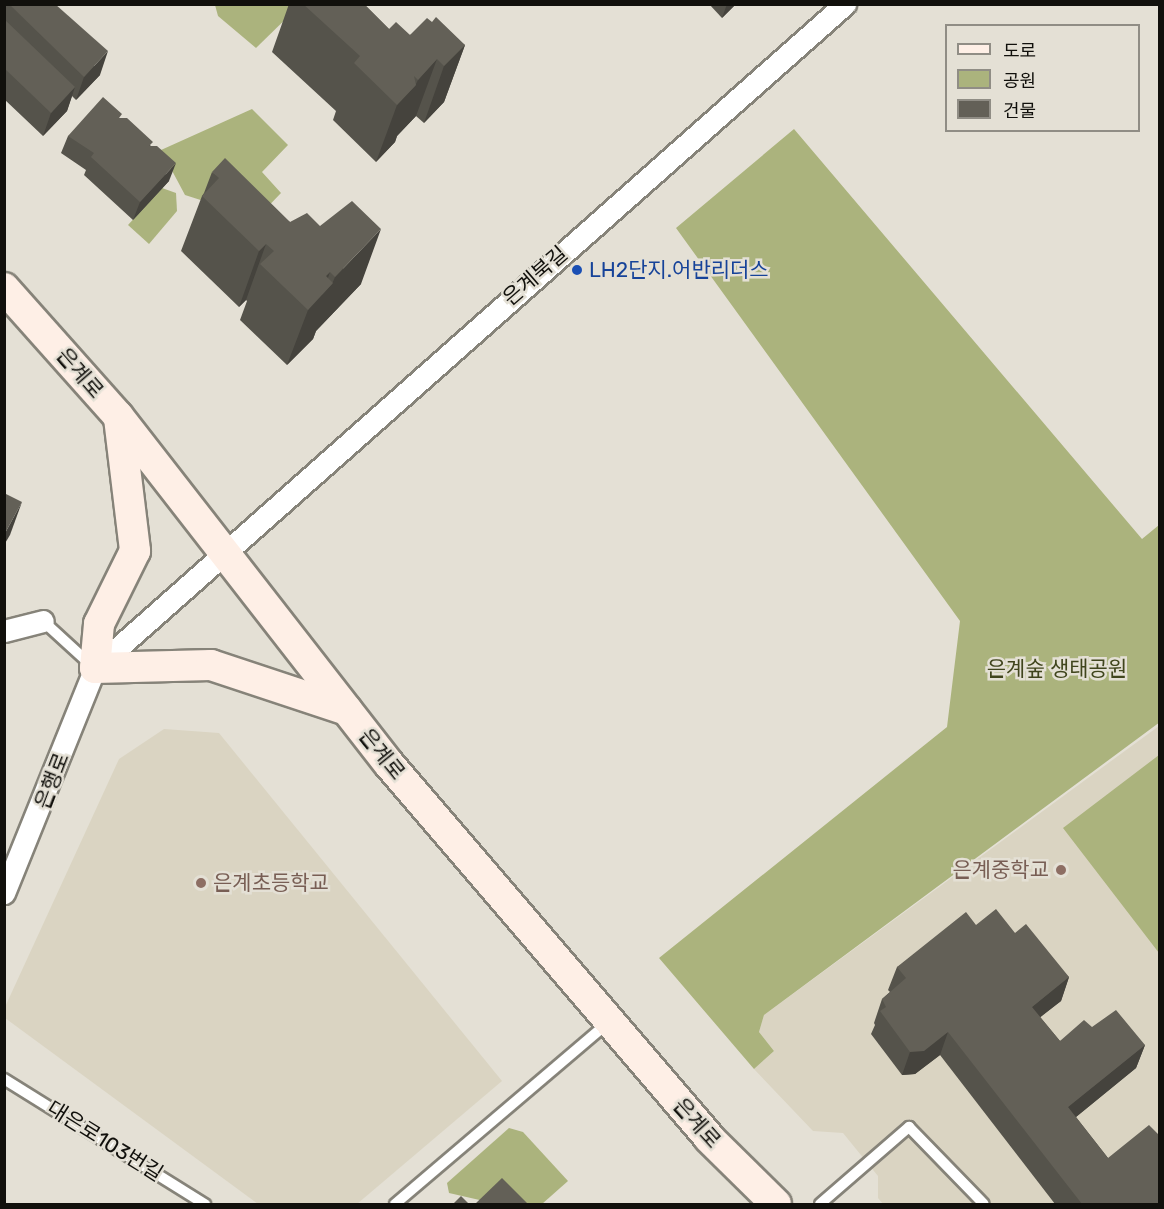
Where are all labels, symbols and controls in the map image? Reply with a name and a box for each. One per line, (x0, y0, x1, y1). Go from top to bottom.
legend (945, 24, 1140, 132)
text: 도로 (1003, 40, 1036, 62)
text: 공원 (1003, 70, 1036, 92)
text: 건물 (1003, 100, 1036, 122)
street label: 은계북길 (498, 241, 572, 311)
place label: LH2단지.어반리더스 (589, 257, 769, 283)
marker: LH2단지.어반리더스 (570, 263, 584, 277)
street label: 은계로 (51, 343, 109, 403)
park label: 은계숲 생태공원 (987, 656, 1127, 682)
street label: 은계로 (354, 724, 410, 784)
street label: 은행로 (30, 749, 74, 813)
place label: 은계중학교 (952, 857, 1049, 883)
marker: 은계중학교 (1054, 863, 1068, 877)
place label: 은계초등학교 (213, 870, 329, 896)
marker: 은계초등학교 (194, 876, 208, 890)
street label: 은계로 (668, 1093, 726, 1153)
street label: 대은로103번길 (43, 1095, 167, 1187)

